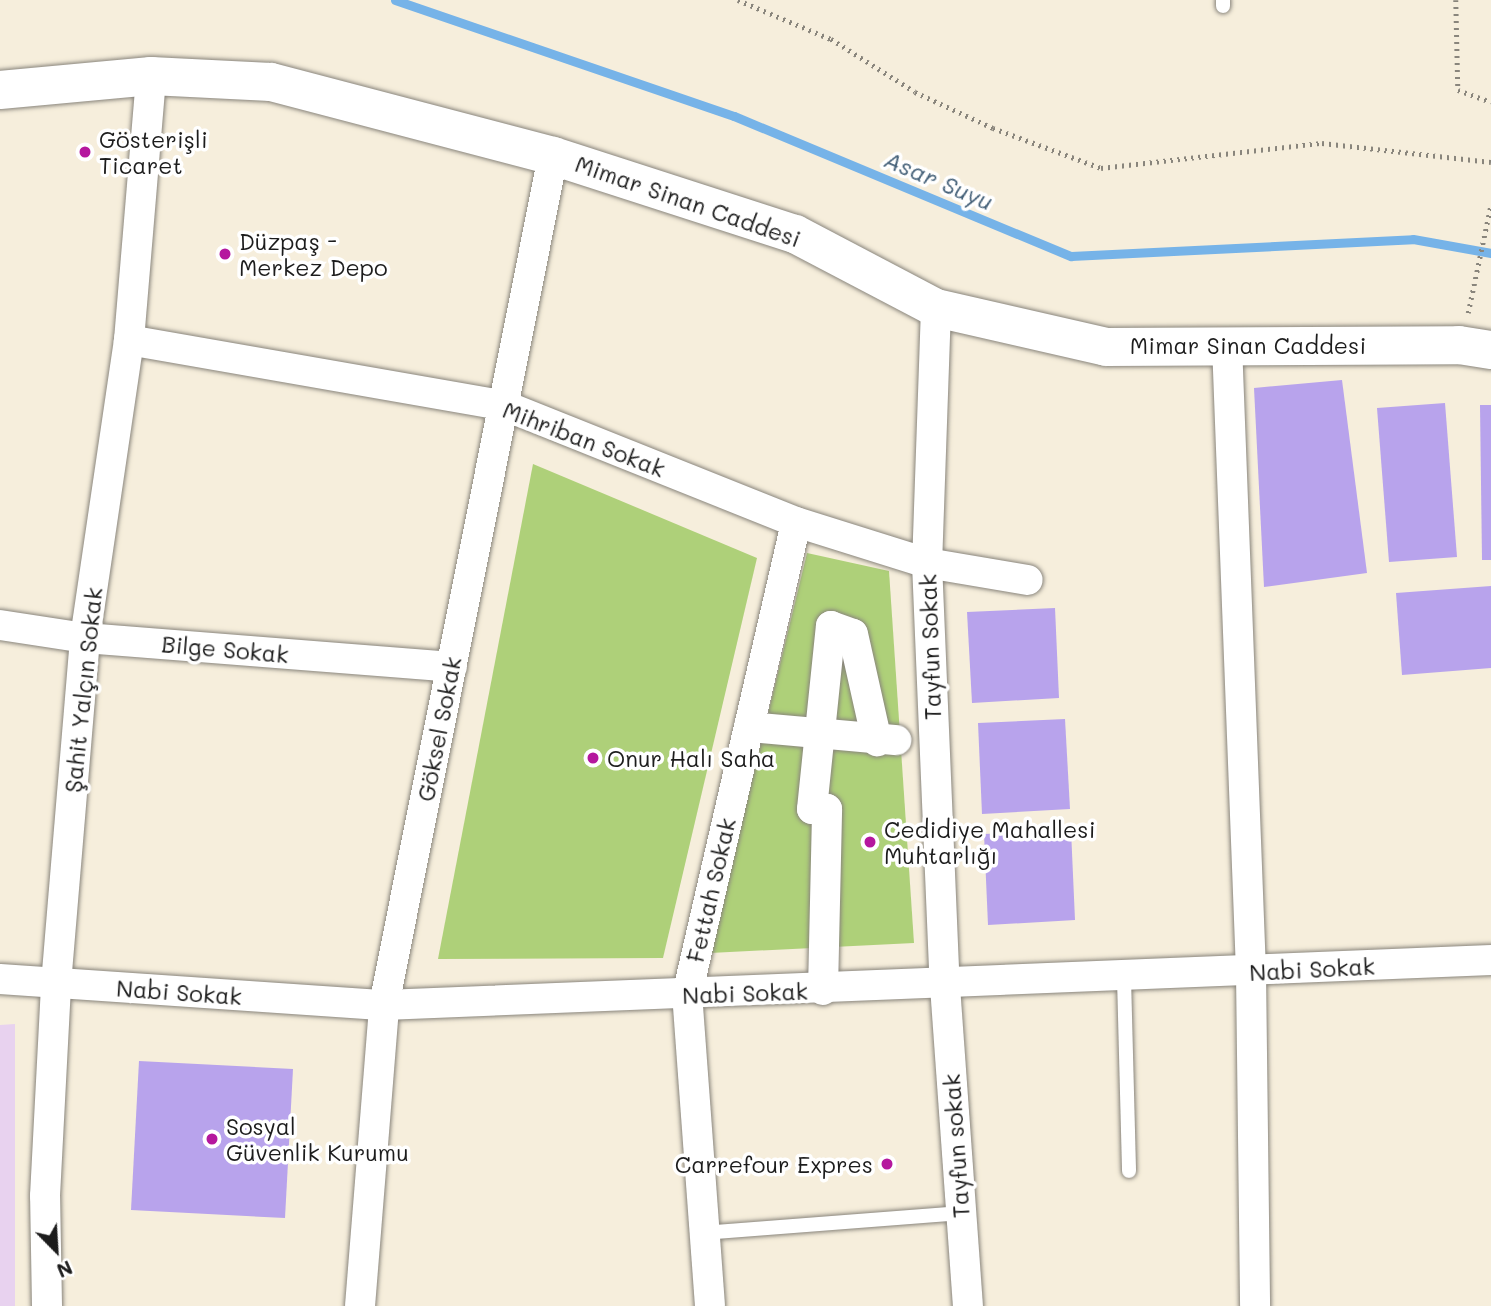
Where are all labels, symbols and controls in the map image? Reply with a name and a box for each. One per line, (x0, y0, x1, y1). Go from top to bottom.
place label: Gösterişli Ticaret (99, 125, 208, 179)
marker: Gösterişli Ticaret (77, 144, 93, 160)
water label: Asar Suyu (880, 144, 998, 216)
street label: Mimar Sinan Caddesi (572, 149, 804, 253)
place label: Düzpaş - Merkez Depo (239, 227, 388, 281)
marker: Düzpaş - Merkez Depo (217, 246, 233, 262)
street label: Mimar Sinan Caddesi (1130, 331, 1366, 359)
street label: Mihriban Sokak (499, 395, 669, 483)
street label: Tayfun Sokak (914, 574, 946, 720)
street label: Şahit Yalçın Sokak (59, 586, 107, 794)
street label: Bilge Sokak (160, 630, 290, 668)
street label: Göksel Sokak (411, 654, 467, 804)
place label: Onur Halı Saha (607, 744, 775, 772)
marker: Onur Halı Saha (585, 750, 601, 766)
street label: Fettah Sokak (681, 815, 741, 965)
place label: Cedidiye Mahallesi Muhtarlığı (884, 815, 1095, 869)
marker: Cedidiye Mahallesi Muhtarlığı (862, 834, 878, 850)
street label: Nabi Sokak (1249, 952, 1375, 986)
street label: Nabi Sokak (115, 974, 243, 1010)
street label: Nabi Sokak (682, 977, 808, 1009)
street label: Tayfun sokak (937, 1073, 975, 1219)
place label: Sosyal Güvenlik Kurumu (226, 1112, 409, 1166)
marker: Sosyal Güvenlik Kurumu (204, 1131, 220, 1147)
place label: Carrefour Expres (675, 1150, 873, 1178)
marker: Carrefour Expres (879, 1156, 895, 1172)
north arrow (21, 1215, 91, 1285)
text: N (53, 1255, 76, 1284)

